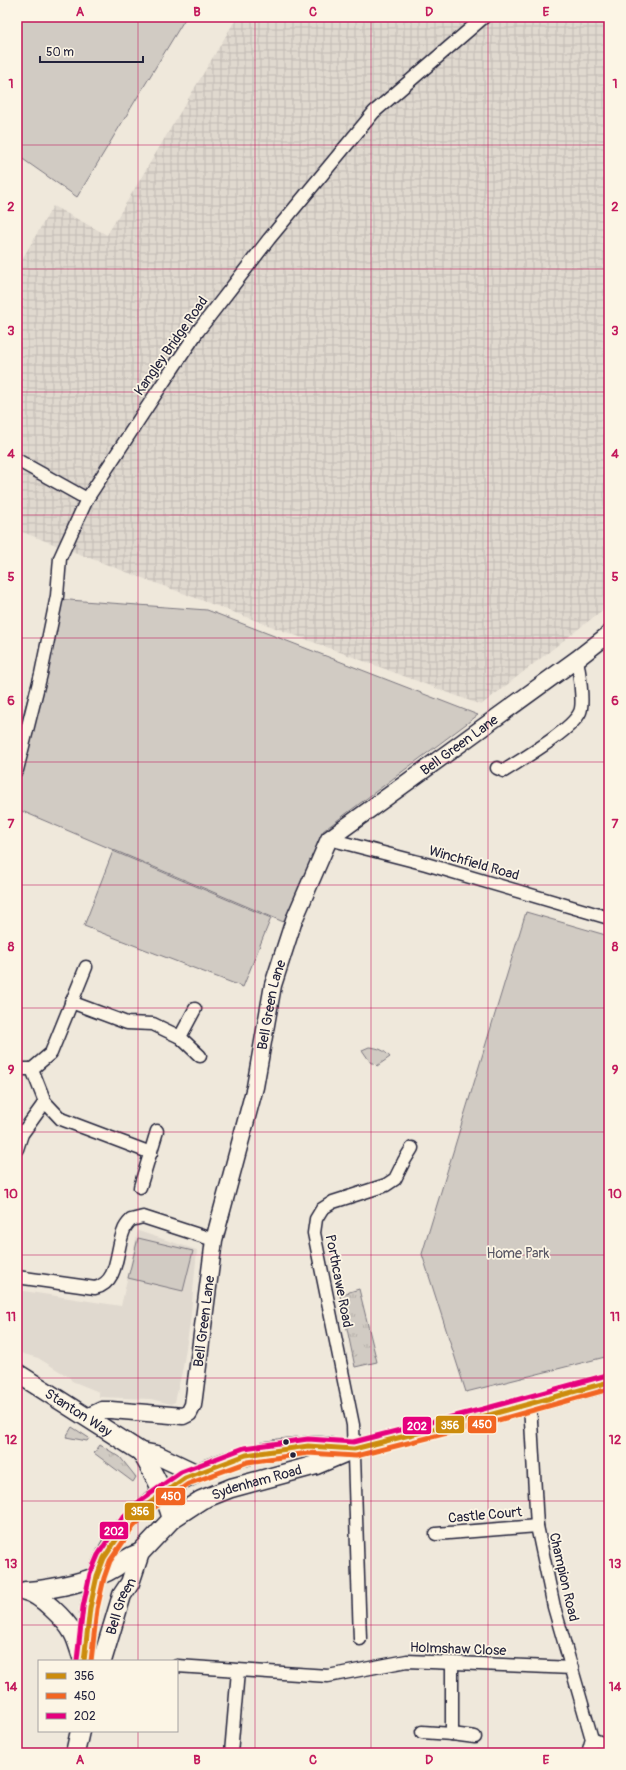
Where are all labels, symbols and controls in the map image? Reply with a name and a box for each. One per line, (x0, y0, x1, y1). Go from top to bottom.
text: A (76, 4, 85, 20)
text: B (193, 4, 201, 20)
text: C (309, 4, 317, 20)
text: D (425, 4, 433, 20)
text: E (543, 4, 550, 20)
scale bar (40, 38, 143, 64)
text: 50 m (46, 45, 74, 60)
text: 1 (8, 76, 14, 92)
text: 1 (612, 76, 618, 92)
text: 2 (7, 199, 15, 215)
text: 2 (611, 199, 619, 215)
street label: Kangley Bridge Road (131, 293, 212, 399)
text: 3 (7, 323, 15, 339)
text: 3 (611, 323, 619, 339)
text: 4 (7, 446, 15, 462)
text: 4 (611, 446, 619, 462)
text: 5 (7, 569, 15, 585)
text: 5 (611, 569, 619, 585)
text: 6 (7, 693, 15, 709)
text: 6 (611, 693, 619, 709)
street label: Bell Green Lane (417, 711, 501, 778)
text: 7 (8, 816, 15, 832)
text: 7 (612, 816, 619, 832)
street label: Winchfield Road (427, 842, 521, 884)
text: 8 (8, 939, 15, 955)
text: 8 (612, 939, 619, 955)
street label: Bell Green Lane (253, 957, 289, 1051)
text: 9 (8, 1062, 15, 1078)
text: 9 (612, 1062, 619, 1078)
text: 10 (4, 1186, 18, 1202)
text: 10 (608, 1186, 622, 1202)
street label: Porthcawe Road (322, 1233, 356, 1329)
park label: Home Park (487, 1245, 550, 1262)
street label: Bell Green Lane (189, 1274, 218, 1368)
text: 11 (6, 1309, 16, 1325)
text: 11 (610, 1309, 620, 1325)
street label: Stanton Way (42, 1385, 115, 1440)
line badge: 356 (435, 1415, 465, 1434)
line badge: 450 (467, 1415, 497, 1434)
line badge: 202 (402, 1416, 432, 1435)
text: 450 (471, 1418, 492, 1431)
text: 356 (441, 1419, 460, 1432)
text: 202 (407, 1420, 427, 1433)
text: 12 (5, 1432, 17, 1448)
text: 12 (609, 1432, 621, 1448)
unlabelled marker (281, 1437, 291, 1447)
unlabelled marker (288, 1450, 298, 1460)
street label: Sydenham Road (209, 1461, 304, 1503)
line badge: 450 (155, 1487, 186, 1506)
text: 450 (160, 1490, 181, 1503)
line badge: 356 (124, 1502, 155, 1521)
street label: Castle Court (447, 1503, 523, 1527)
text: 356 (131, 1505, 150, 1518)
line badge: 202 (99, 1521, 129, 1540)
text: 202 (104, 1525, 124, 1538)
street label: Champion Road (546, 1531, 583, 1623)
text: 13 (5, 1556, 17, 1572)
text: 13 (609, 1556, 621, 1572)
street label: Bell Green (102, 1576, 140, 1637)
street label: Holmshaw Close (410, 1639, 507, 1659)
legend (38, 1660, 178, 1732)
text: 356 (74, 1669, 94, 1684)
text: 14 (5, 1679, 18, 1695)
text: 14 (609, 1679, 622, 1695)
text: 450 (74, 1689, 96, 1704)
text: 202 (74, 1709, 96, 1724)
text: A (76, 1752, 85, 1768)
text: B (193, 1752, 201, 1768)
text: C (309, 1752, 317, 1768)
text: D (425, 1752, 433, 1768)
text: E (543, 1752, 550, 1768)

